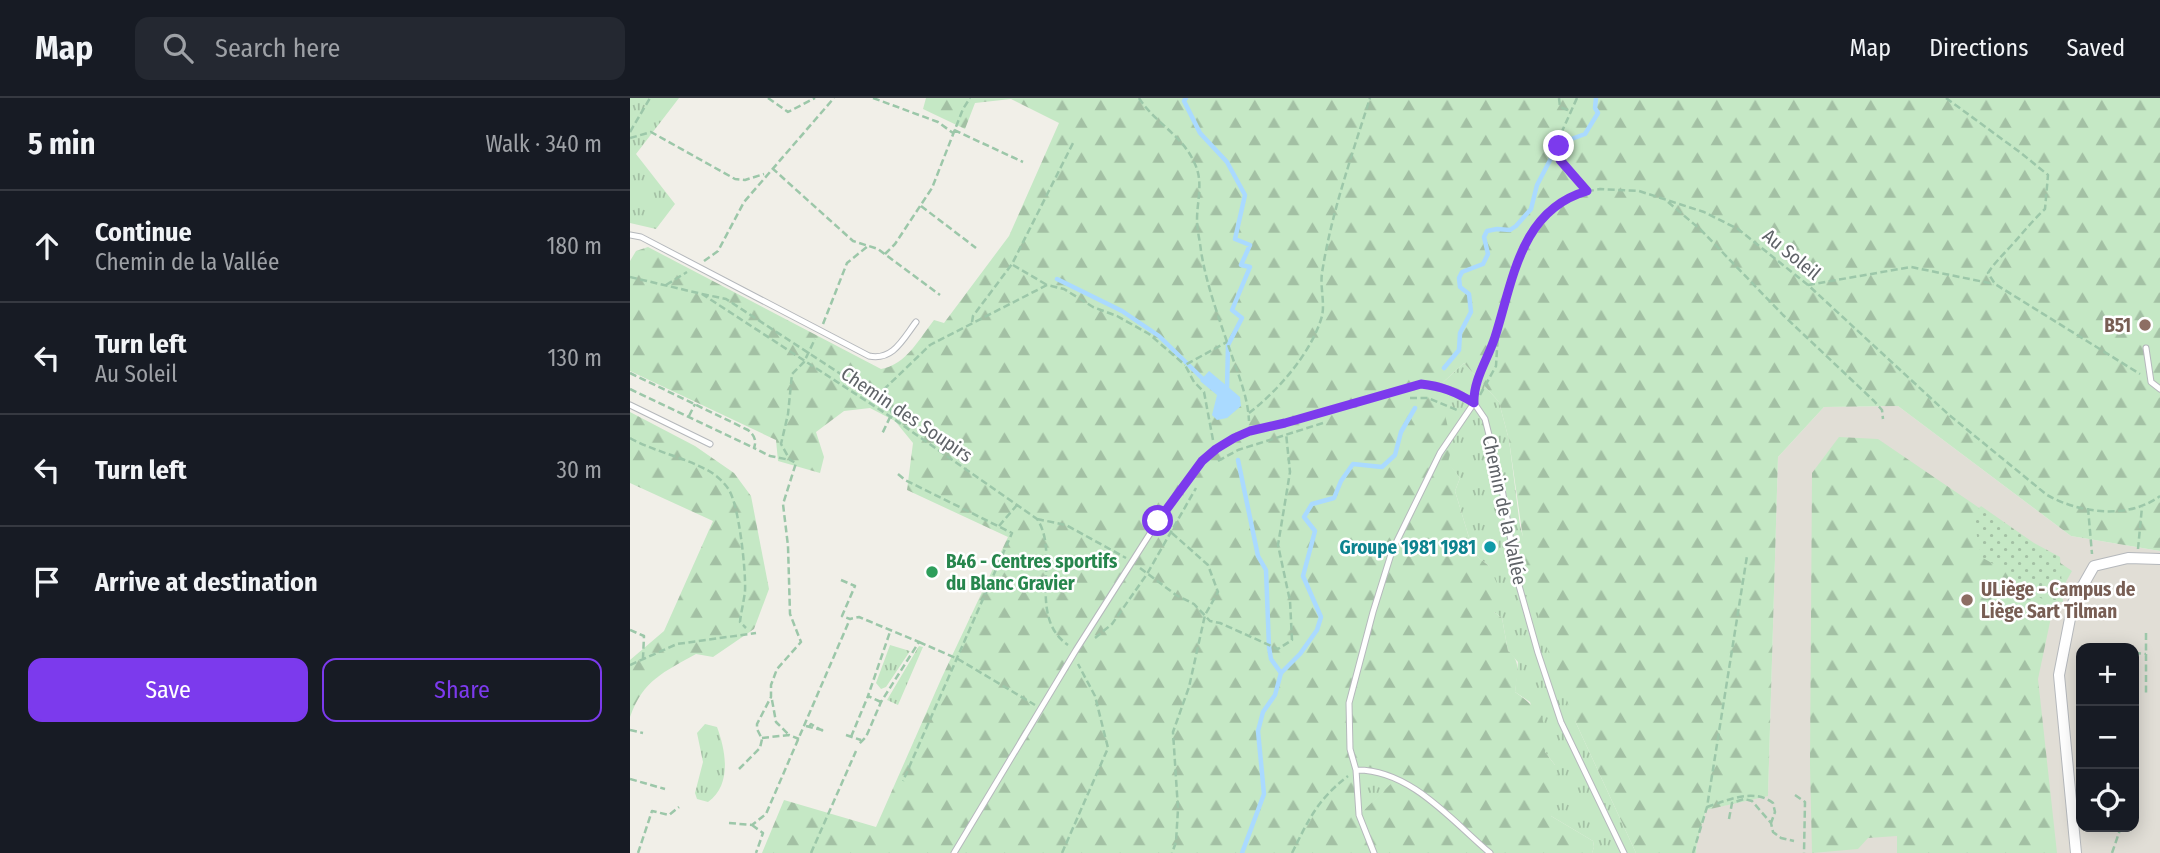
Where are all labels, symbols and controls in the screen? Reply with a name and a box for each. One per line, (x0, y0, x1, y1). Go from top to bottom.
search box (135, 17, 625, 80)
text: Map (35, 28, 93, 68)
icon: search (159, 29, 197, 67)
text: Search here (215, 33, 340, 64)
text: Map (1850, 34, 1891, 62)
text: Directions (1929, 34, 2028, 62)
text: Saved (2066, 34, 2125, 62)
text: 5 min (28, 126, 95, 162)
text: Walk · 340 m (485, 130, 602, 158)
route end (1543, 130, 1574, 161)
text: Continue (95, 217, 192, 248)
street label: Au Soleil (1758, 224, 1825, 285)
icon: ahead (28, 227, 66, 265)
text: 180 m (546, 232, 602, 260)
text: Chemin de la Vallée (95, 248, 279, 276)
place label: B51 (2104, 314, 2131, 337)
marker: B51 (2137, 317, 2153, 333)
text: Turn left (95, 329, 187, 360)
icon: left (28, 339, 66, 377)
text: 130 m (548, 344, 602, 372)
text: Au Soleil (95, 360, 177, 388)
street label: Chemin des Soupirs (837, 362, 977, 467)
street label: Chemin de la Vallée (1477, 433, 1532, 587)
icon: left (28, 451, 66, 489)
text: Turn left (95, 455, 187, 486)
text: 30 m (557, 456, 602, 484)
route start (1142, 505, 1173, 536)
place label: Groupe 1981 1981 (1340, 536, 1476, 559)
marker: Groupe 1981 1981 (1482, 539, 1498, 555)
place label: B46 - Centres sportifs du Blanc Gravier (946, 550, 1118, 595)
icon: arrive (28, 563, 66, 601)
marker: B46 - Centres sportifs du Blanc Gravier (924, 564, 940, 580)
text: Arrive at destination (95, 567, 318, 598)
place label: ULiège - Campus de Liège Sart Tilman (1981, 578, 2136, 623)
marker: ULiège - Campus de Liège Sart Tilman (1959, 592, 1975, 608)
map controls (2076, 643, 2139, 832)
button: + (2076, 643, 2139, 706)
button: Save (28, 658, 308, 722)
button: Share (322, 658, 602, 722)
button: − (2076, 706, 2139, 769)
button: locate (2076, 769, 2139, 832)

